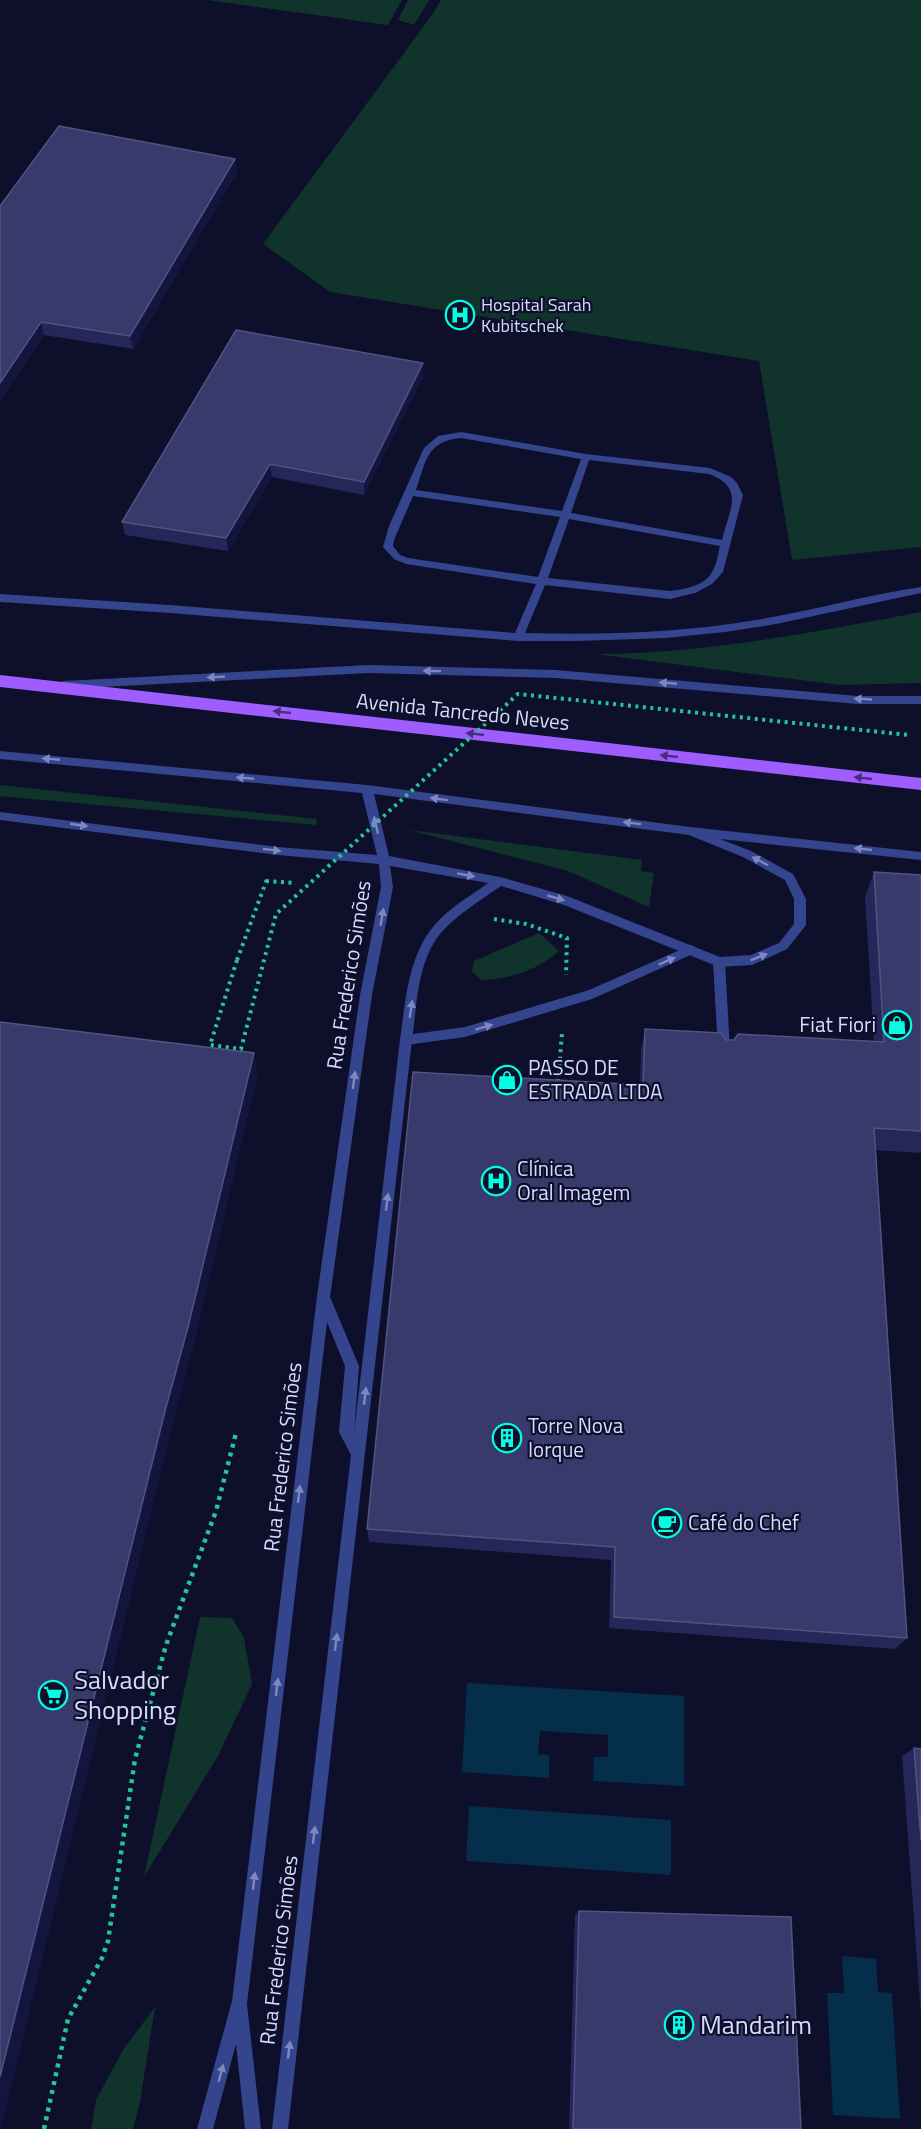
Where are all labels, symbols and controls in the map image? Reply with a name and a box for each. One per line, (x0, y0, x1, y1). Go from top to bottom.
place label: Hospital Sarah Kubitschek (481, 291, 592, 339)
hospital icon: Hospital Sarah Kubitschek (444, 299, 476, 331)
one-way arrow (422, 666, 441, 676)
one-way arrow (206, 672, 225, 682)
one-way arrow (659, 678, 678, 688)
street label: Avenida Tancredo Neves (355, 684, 571, 738)
one-way arrow (853, 695, 872, 704)
one-way arrow (272, 708, 291, 717)
one-way arrow (466, 729, 485, 739)
one-way arrow (660, 751, 679, 761)
one-way arrow (41, 754, 60, 764)
one-way arrow (236, 773, 255, 783)
one-way arrow (853, 773, 872, 783)
one-way arrow (429, 794, 448, 803)
one-way arrow (370, 816, 380, 834)
one-way arrow (623, 819, 642, 828)
one-way arrow (70, 820, 89, 830)
one-way arrow (853, 844, 872, 854)
one-way arrow (263, 846, 282, 855)
one-way arrow (751, 856, 768, 866)
one-way arrow (456, 871, 475, 880)
street label: Rua Frederico Simões (317, 878, 379, 1072)
one-way arrow (547, 893, 565, 903)
one-way arrow (378, 907, 387, 926)
one-way arrow (750, 952, 768, 962)
one-way arrow (658, 956, 676, 966)
one-way arrow (406, 999, 415, 1018)
place label: Fiat Fiori (799, 1008, 876, 1040)
shop icon: Fiat Fiori (881, 1009, 913, 1041)
one-way arrow (475, 1022, 493, 1031)
place label: PASSO DE ESTRADA LTDA (528, 1051, 663, 1107)
shop icon: PASSO DE ESTRADA LTDA (491, 1064, 523, 1096)
one-way arrow (349, 1070, 359, 1089)
place label: Clínica Oral Imagem (517, 1152, 630, 1208)
hospital icon: Clínica Oral Imagem (480, 1165, 512, 1197)
one-way arrow (382, 1193, 392, 1212)
street label: Rua Frederico Simões (255, 1360, 310, 1553)
one-way arrow (360, 1386, 369, 1405)
place label: Torre Nova Iorque (528, 1409, 624, 1465)
building icon: Torre Nova Iorque (491, 1422, 523, 1454)
one-way arrow (294, 1484, 304, 1503)
place label: Café do Chef (688, 1506, 799, 1538)
cafe icon: Café do Chef (651, 1507, 683, 1539)
one-way arrow (331, 1632, 341, 1651)
place label: Salvador Shopping (74, 1660, 176, 1729)
one-way arrow (272, 1678, 281, 1697)
supermarket icon: Salvador Shopping (37, 1679, 69, 1711)
one-way arrow (309, 1826, 318, 1845)
street label: Rua Frederico Simões (251, 1853, 306, 2046)
one-way arrow (249, 1871, 259, 1890)
place label: Mandarim (700, 2005, 812, 2044)
building icon: Mandarim (663, 2009, 695, 2041)
one-way arrow (284, 2040, 294, 2059)
one-way arrow (217, 2063, 226, 2081)

